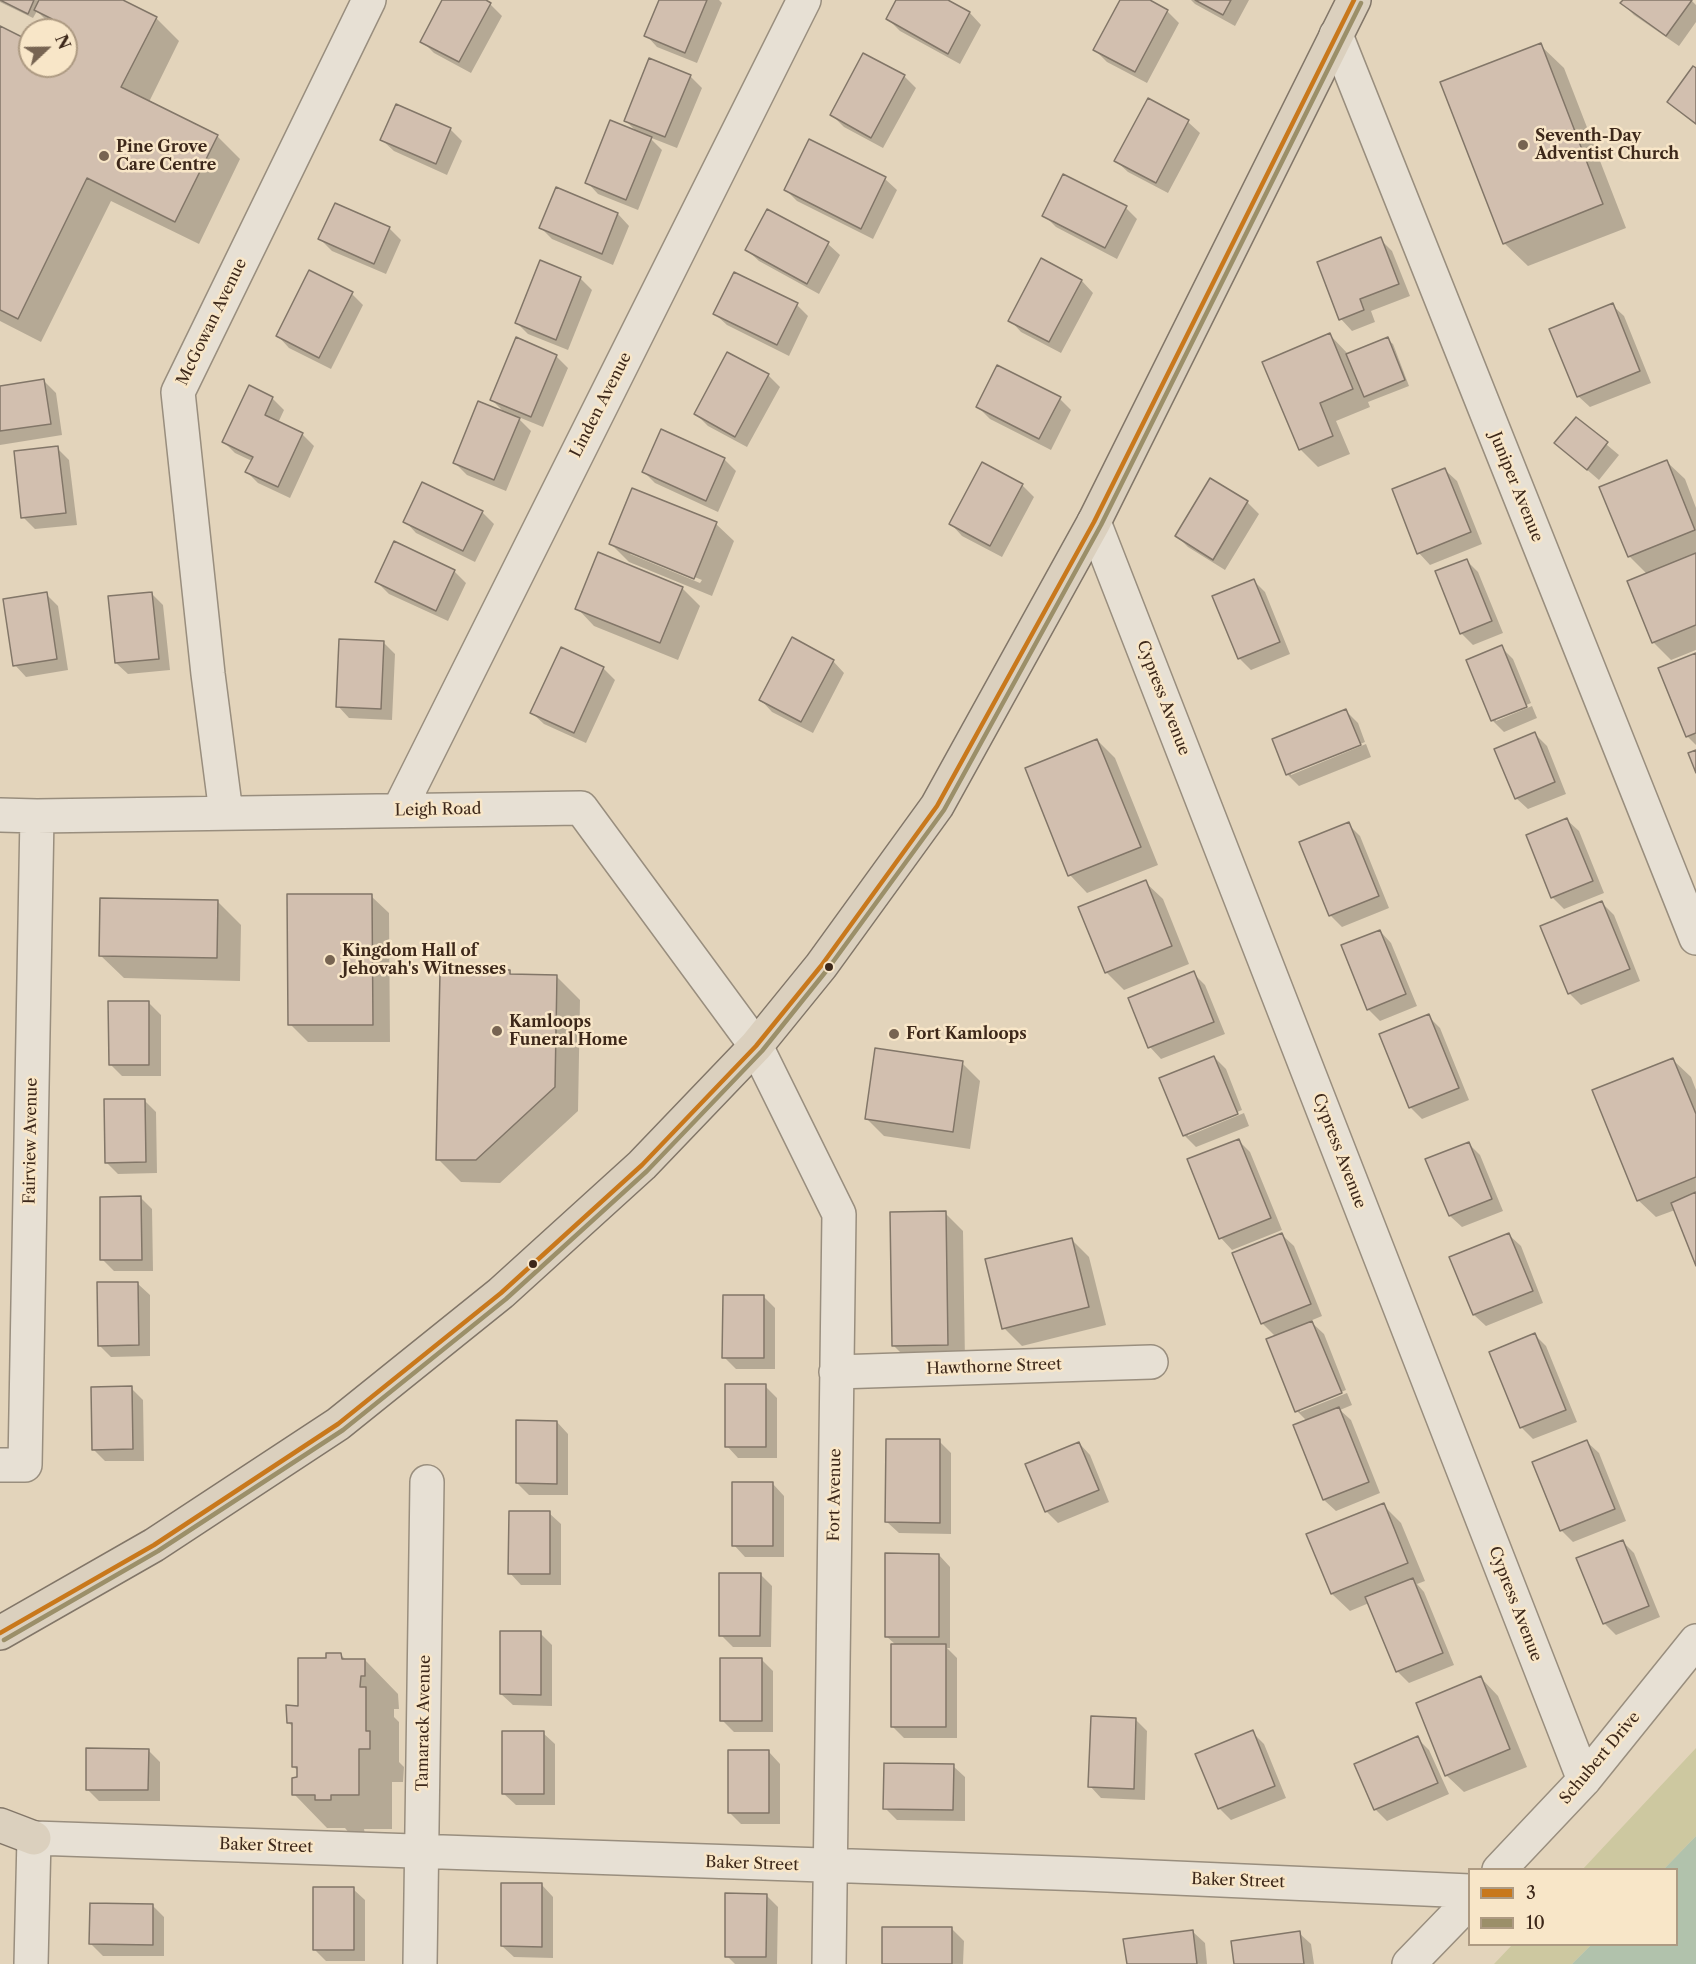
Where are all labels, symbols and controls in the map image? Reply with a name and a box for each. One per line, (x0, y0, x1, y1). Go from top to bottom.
north arrow (18, 18, 78, 78)
text: N (51, 32, 75, 52)
place label: Seventh-Day Adventist Church (1535, 126, 1679, 164)
place label: Pine Grove Care Centre (116, 137, 216, 175)
marker: Seventh-Day Adventist Church (1516, 138, 1530, 152)
marker: Pine Grove Care Centre (97, 149, 111, 163)
street label: McGowan Avenue (173, 255, 251, 389)
street label: Linden Avenue (566, 349, 636, 461)
street label: Juniper Avenue (1485, 429, 1547, 545)
street label: Cypress Avenue (1132, 638, 1194, 758)
street label: Leigh Road (395, 800, 481, 820)
place label: Kingdom Hall of Jehovah's Witnesses (342, 941, 506, 979)
marker: Kingdom Hall of Jehovah's Witnesses (323, 953, 337, 967)
unlabelled marker (823, 961, 835, 973)
place label: Kamloops Funeral Home (509, 1012, 627, 1050)
marker: Kamloops Funeral Home (490, 1024, 504, 1038)
place label: Fort Kamloops (906, 1024, 1027, 1044)
marker: Fort Kamloops (887, 1027, 901, 1041)
street label: Fairview Avenue (20, 1078, 42, 1204)
street label: Cypress Avenue (1308, 1091, 1370, 1211)
unlabelled marker (527, 1258, 539, 1270)
street label: Hawthorne Street (926, 1355, 1062, 1379)
street label: Fort Avenue (825, 1448, 845, 1542)
street label: Cypress Avenue (1484, 1544, 1546, 1664)
street label: Tamarack Avenue (413, 1655, 435, 1791)
street label: Schubert Drive (1556, 1708, 1644, 1808)
street label: Baker Street (219, 1835, 313, 1857)
street label: Baker Street (705, 1853, 799, 1875)
legend (1468, 1868, 1678, 1946)
street label: Baker Street (1191, 1870, 1285, 1892)
text: 3 (1526, 1882, 1536, 1904)
text: 10 (1526, 1912, 1545, 1934)

